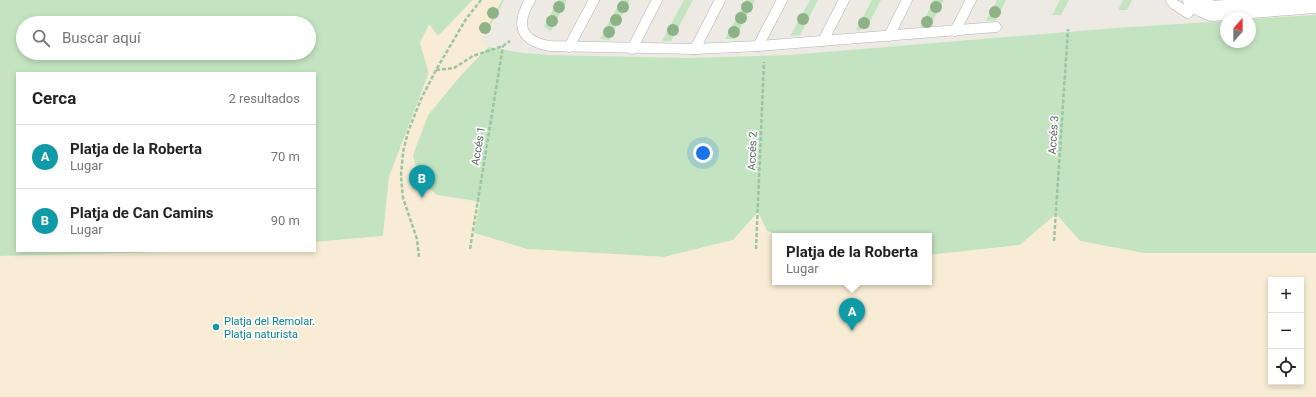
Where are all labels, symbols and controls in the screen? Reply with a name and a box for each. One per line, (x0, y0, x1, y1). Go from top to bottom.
north arrow (1220, 12, 1256, 48)
search box (16, 16, 316, 60)
icon: search (30, 27, 52, 49)
text: Buscar aquí (62, 29, 141, 47)
text: Cerca (32, 88, 76, 108)
text: 2 resultados (228, 91, 300, 106)
street label: Accés 3 (1046, 115, 1061, 155)
street label: Accés 1 (469, 126, 488, 166)
street label: Accés 2 (745, 131, 760, 171)
text: Platja de la Roberta (70, 140, 202, 158)
your location (693, 143, 713, 163)
text: A (41, 149, 49, 164)
text: 70 m (271, 149, 300, 164)
text: Lugar (70, 158, 103, 173)
pin: B (409, 165, 435, 198)
text: Platja de Can Camins (70, 204, 214, 222)
text: B (41, 213, 49, 228)
text: 90 m (271, 213, 300, 228)
text: Lugar (70, 222, 103, 237)
popup (772, 233, 932, 285)
text: Platja de la Roberta (786, 243, 918, 261)
text: Lugar (786, 261, 819, 276)
map controls (1268, 277, 1304, 385)
button: + (1268, 277, 1304, 313)
pin: A (839, 298, 865, 331)
button: − (1268, 313, 1304, 349)
place label: Platja del Remolar. Platja naturista (224, 315, 315, 341)
marker: Platja del Remolar. Platja naturista (211, 322, 221, 332)
button: locate (1268, 349, 1304, 385)

